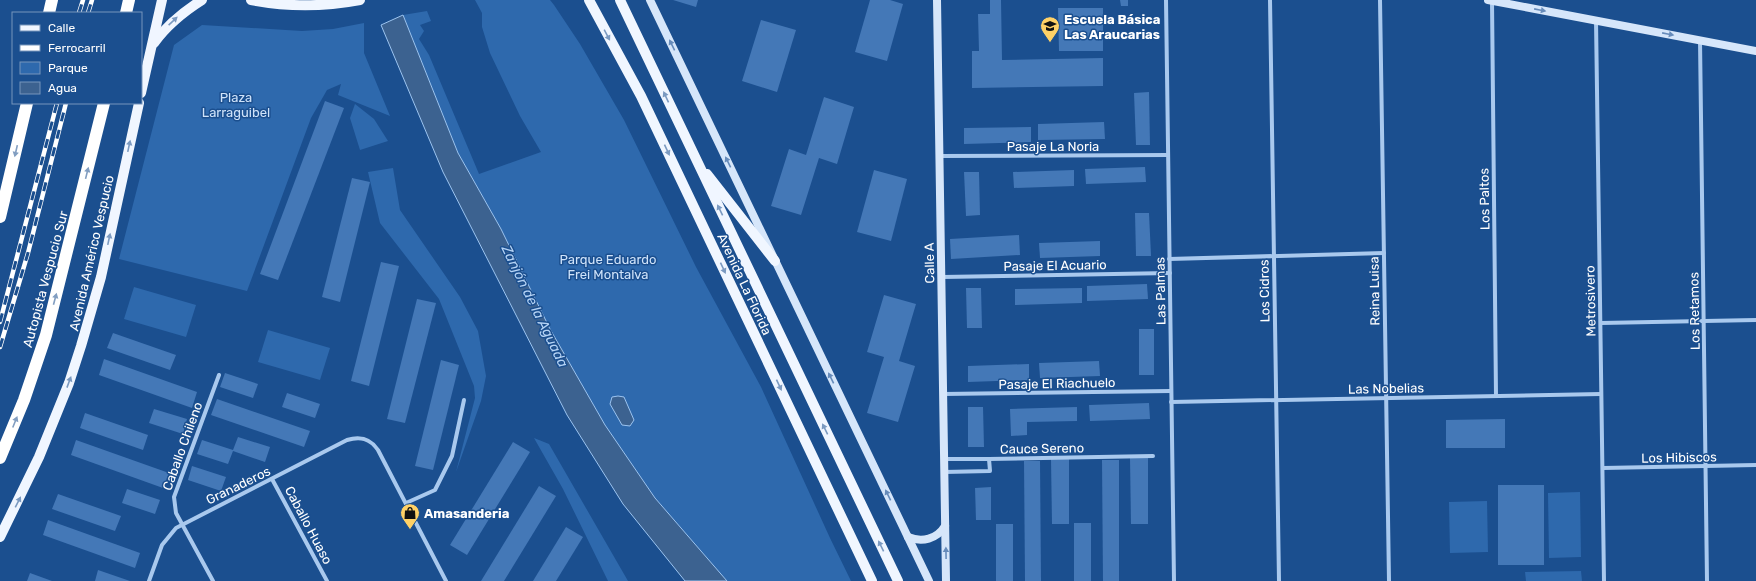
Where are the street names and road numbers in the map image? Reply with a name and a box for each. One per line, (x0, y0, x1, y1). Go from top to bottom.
street label: Pasaje La Noria (1007, 139, 1099, 154)
street label: Los Paltos (1476, 167, 1493, 230)
street label: Avenida Américo Vespucio (66, 174, 117, 333)
street label: Autopista Vespucio Sur (20, 209, 71, 349)
street label: Avenida La Florida (714, 231, 775, 337)
street label: Calle A (922, 242, 937, 284)
street label: Las Palmas (1152, 256, 1169, 325)
street label: Reina Luisa (1366, 256, 1383, 326)
street label: Pasaje El Acuario (1003, 257, 1107, 274)
street label: Los Cidros (1256, 259, 1273, 323)
street label: Metrosivero (1582, 265, 1599, 337)
street label: Los Retamos (1686, 271, 1703, 350)
street label: Pasaje El Riachuelo (998, 375, 1116, 392)
street label: Las Nobelias (1348, 380, 1424, 397)
street label: Caballo Chileno (159, 400, 205, 493)
street label: Cauce Sereno (1000, 440, 1084, 457)
street label: Los Hibiscos (1641, 449, 1717, 466)
street label: Granaderos (204, 463, 273, 507)
street label: Caballo Huaso (282, 484, 335, 567)

